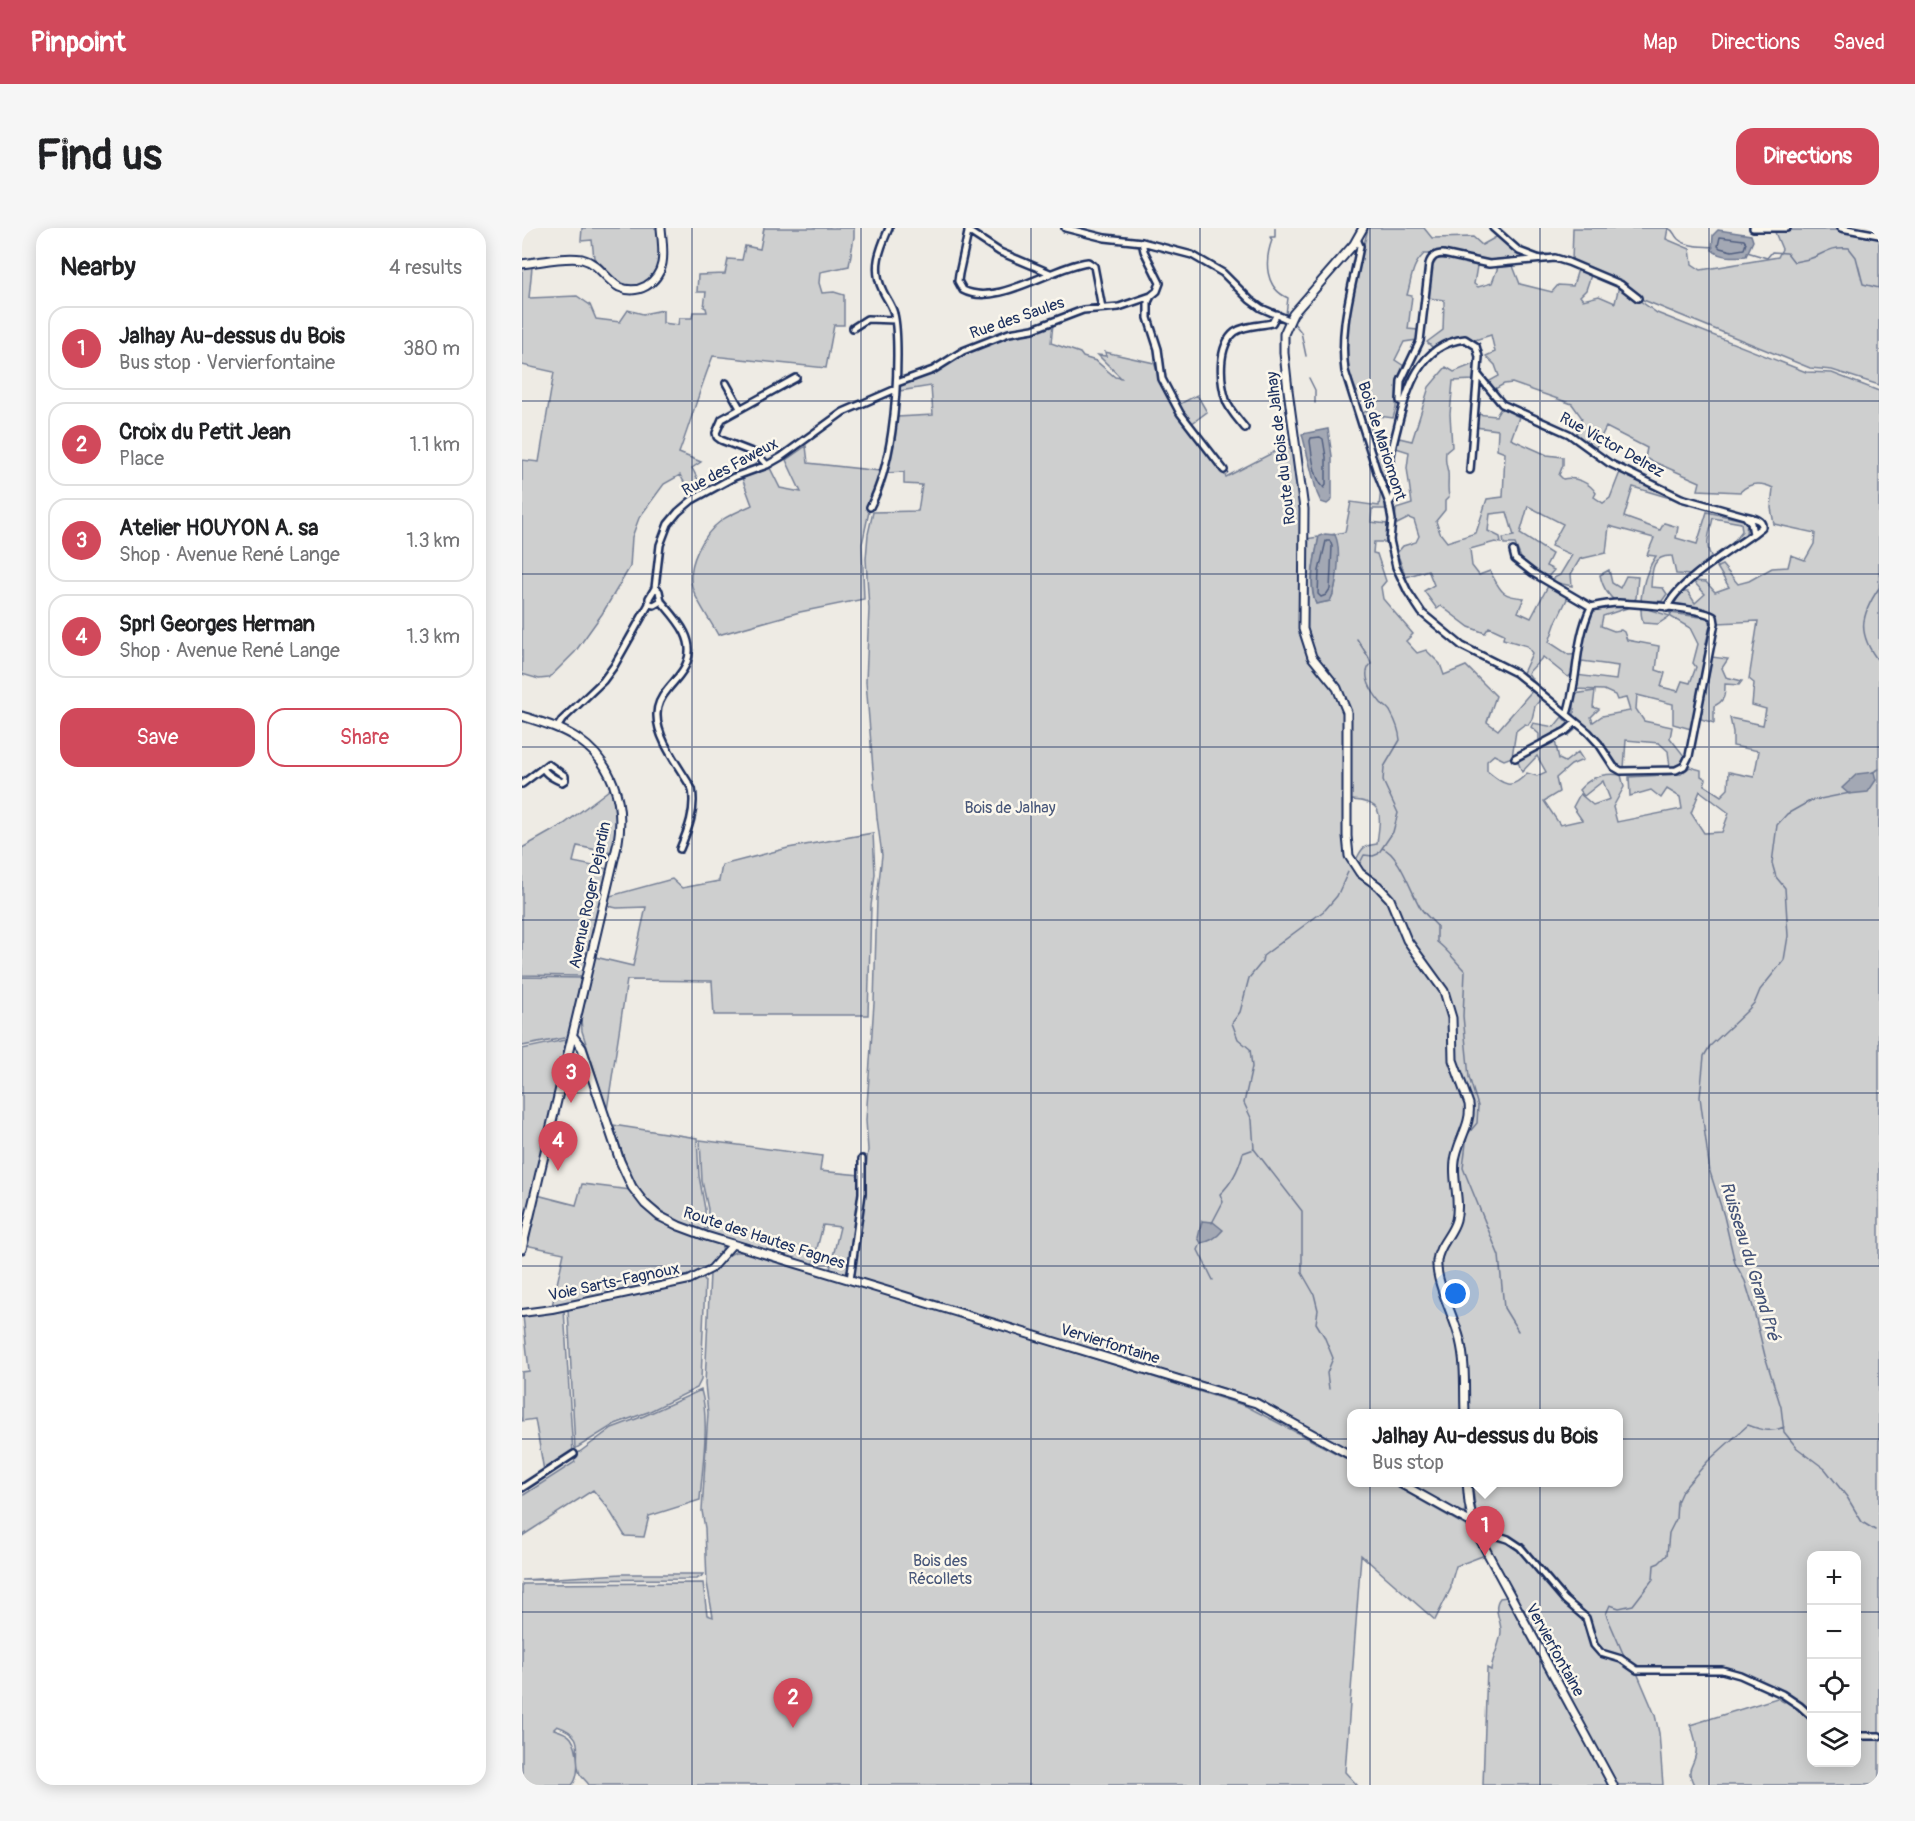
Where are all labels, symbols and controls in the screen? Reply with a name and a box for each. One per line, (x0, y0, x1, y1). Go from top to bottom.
text: Pinpoint (30, 25, 126, 60)
text: Map (1643, 29, 1678, 56)
text: Directions (1711, 29, 1800, 56)
text: Saved (1833, 29, 1885, 56)
button: Directions (1736, 128, 1879, 185)
text: Find us (36, 130, 162, 182)
text: Nearby (60, 251, 136, 283)
text: 4 results (389, 255, 462, 280)
street label: Rue des Saules (967, 293, 1067, 343)
text: Jalhay Au-dessus du Bois (119, 322, 345, 350)
text: 1 (78, 336, 85, 361)
text: 380 m (403, 336, 460, 361)
text: Bus stop · Vervierfontaine (119, 350, 335, 375)
street label: Route du Bois de Jalhay (1262, 370, 1300, 526)
street label: Bois de Mariomont (1353, 379, 1411, 504)
street label: Rue Victor Delrez (1556, 408, 1668, 482)
text: Croix du Petit Jean (119, 418, 291, 446)
text: 2 (76, 432, 87, 457)
text: 1.1 km (410, 432, 460, 457)
street label: Rue des Faweux (678, 433, 782, 501)
text: Place (119, 446, 164, 471)
text: Atelier HOUYON A. sa (119, 514, 318, 542)
text: 3 (76, 528, 87, 553)
text: 1.3 km (406, 528, 460, 553)
text: Shop · Avenue René Lange (119, 542, 340, 567)
text: Sprl Georges Herman (119, 610, 315, 638)
text: 4 (76, 624, 87, 649)
text: 1.3 km (406, 624, 460, 649)
text: Shop · Avenue René Lange (119, 638, 340, 663)
button: Save (60, 708, 255, 767)
button: Share (267, 708, 462, 767)
park label: Bois de Jalhay (964, 798, 1056, 818)
street label: Avenue Roger Dejardin (565, 820, 615, 970)
pin: 3 (551, 1054, 590, 1103)
pin: 4 (538, 1122, 578, 1171)
water label: Ruisseau du Grand Pré (1715, 1179, 1786, 1345)
street label: Route des Hautes Fagnes (681, 1202, 847, 1274)
street label: Voie Sarts-Fagnoux (547, 1258, 681, 1306)
your location (1441, 1279, 1470, 1308)
street label: Vervierfontaine (1058, 1319, 1162, 1369)
popup (1347, 1409, 1623, 1487)
text: Jalhay Au-dessus du Bois (1372, 1422, 1598, 1450)
text: Bus stop (1372, 1450, 1444, 1475)
pin: 1 (1466, 1506, 1504, 1556)
park label: Bois des Récollets (908, 1551, 972, 1589)
map controls (1807, 1551, 1861, 1767)
button: + (1807, 1551, 1861, 1605)
street label: Vervierfontaine (1521, 1600, 1589, 1700)
button: − (1807, 1605, 1861, 1659)
button: locate (1807, 1659, 1861, 1713)
pin: 2 (774, 1678, 812, 1728)
button: layers (1807, 1713, 1861, 1767)

